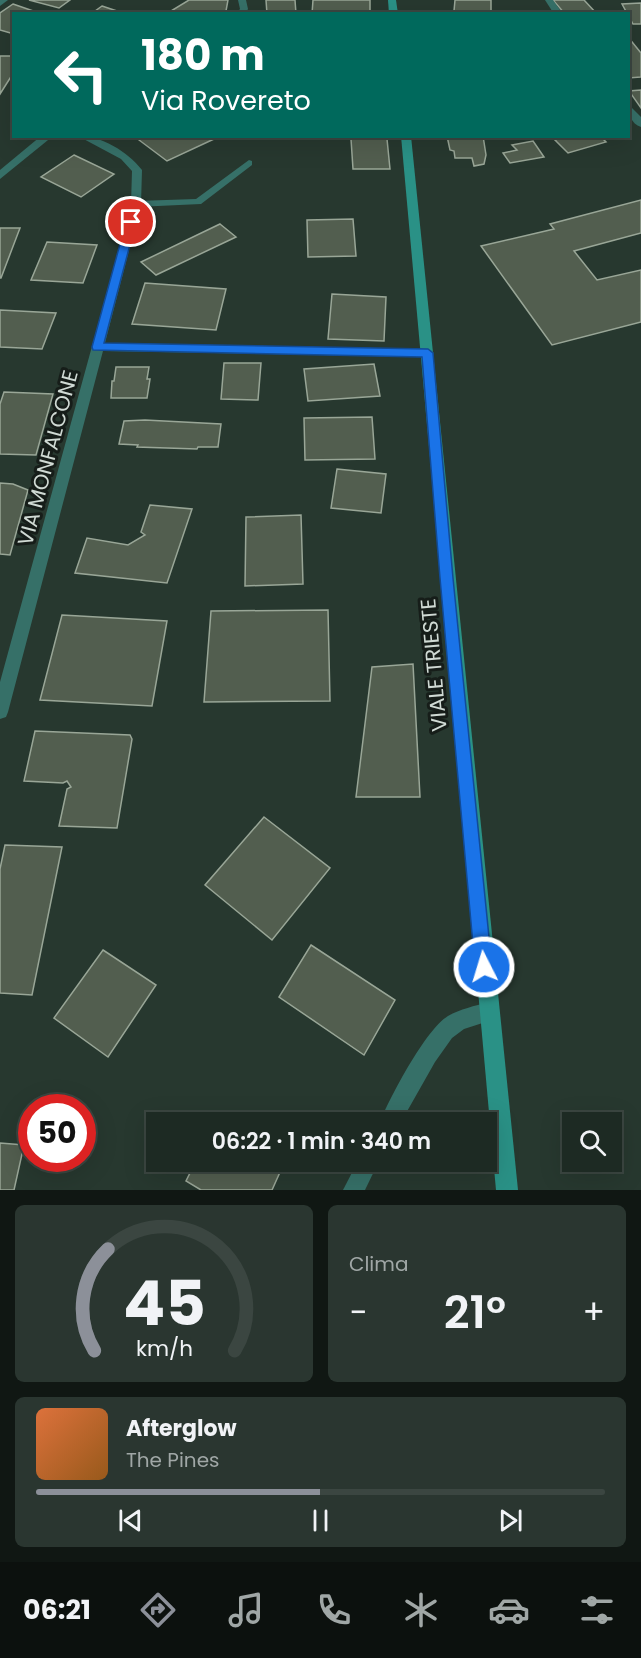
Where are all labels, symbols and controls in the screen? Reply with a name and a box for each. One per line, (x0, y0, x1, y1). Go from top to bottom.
text: 180 m (141, 26, 265, 85)
icon: left (42, 36, 120, 114)
text: Via Rovereto (141, 82, 311, 119)
pin (105, 196, 156, 247)
icon: arrive (114, 205, 147, 238)
street label: VIA MONFALCONE (10, 367, 85, 549)
street label: VIALE TRIESTE (413, 597, 454, 733)
position arrow (452, 935, 516, 999)
speed limit sign: 50 (18, 1094, 96, 1172)
map controls (562, 1112, 622, 1172)
button: search (562, 1112, 622, 1172)
text: 06:22 · 1 min · 340 m (212, 1126, 431, 1157)
text: Clima (349, 1250, 408, 1278)
text: 45 (123, 1259, 205, 1347)
text: 21° (444, 1281, 506, 1344)
text: − (349, 1289, 367, 1336)
text: + (582, 1289, 605, 1336)
text: km/h (135, 1333, 193, 1364)
text: Afterglow (126, 1413, 237, 1444)
text: The Pines (126, 1446, 220, 1474)
icon: previous (114, 1504, 147, 1537)
icon: pause (304, 1504, 337, 1537)
icon: next (494, 1504, 527, 1537)
icon: directions (137, 1589, 179, 1631)
icon: music (225, 1589, 267, 1631)
icon: phone (313, 1589, 355, 1631)
icon: climate (400, 1589, 442, 1631)
icon: car (488, 1589, 530, 1631)
icon: filters (576, 1589, 618, 1631)
text: 06:21 (23, 1591, 91, 1628)

